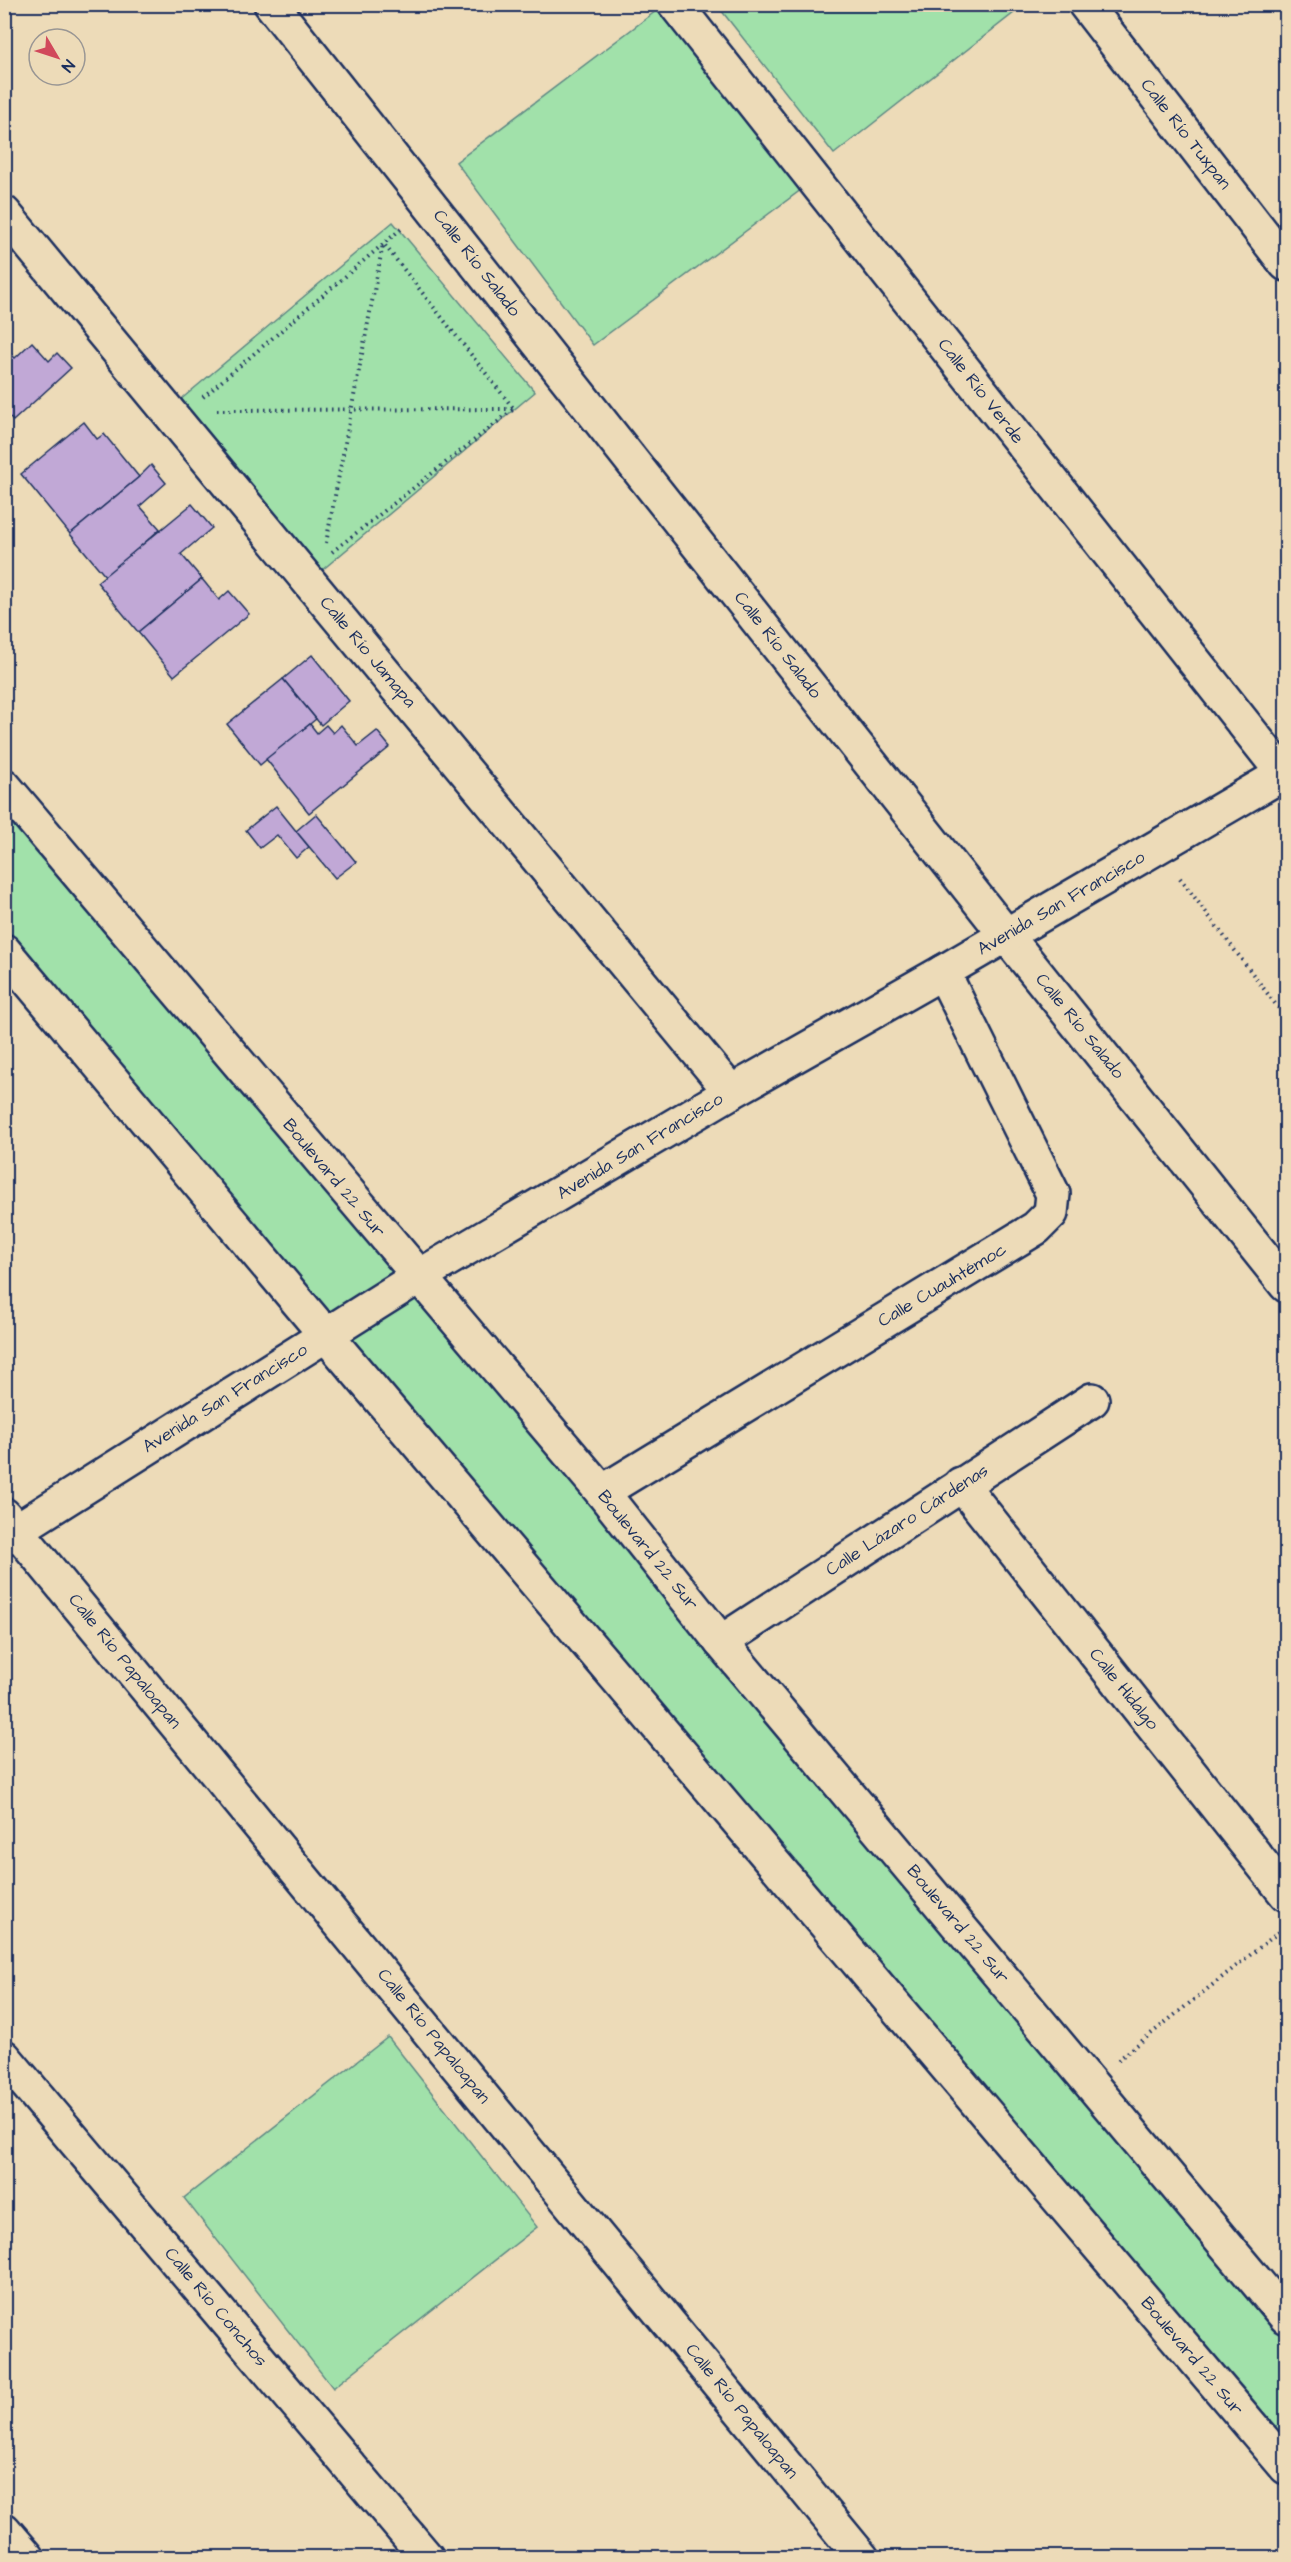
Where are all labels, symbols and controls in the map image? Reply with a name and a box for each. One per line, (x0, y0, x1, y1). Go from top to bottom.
north arrow (27, 27, 87, 87)
text: N (56, 55, 80, 77)
street label: Calle Río Tuxpan (1135, 73, 1237, 195)
street label: Calle Río Salado (427, 204, 527, 322)
street label: Calle Río Verde (932, 333, 1030, 449)
street label: Calle Río Salado (728, 586, 828, 704)
street label: Calle Río Jamapa (314, 591, 422, 713)
street label: Avenida San Francisco (972, 845, 1150, 961)
street label: Calle Río Salado (1030, 968, 1130, 1084)
street label: Avenida San Francisco (552, 1086, 728, 1206)
street label: Boulevard 22 Sur (277, 1113, 391, 1243)
street label: Calle Cuauhtémoc (873, 1237, 1011, 1333)
street label: Avenida San Francisco (138, 1337, 312, 1459)
street label: Calle Lázaro Cárdenas (821, 1458, 993, 1582)
street label: Boulevard 22 Sur (592, 1485, 704, 1615)
street label: Calle Río Papaloapan (63, 1588, 187, 1734)
street label: Calle Hidalgo (1082, 1643, 1165, 1736)
street label: Boulevard 22 Sur (901, 1859, 1015, 1989)
street label: Calle Río Papaloapan (372, 1963, 496, 2109)
street label: Calle Río Conchos (159, 2242, 273, 2372)
street label: Boulevard 22 Sur (1135, 2291, 1249, 2421)
street label: Calle Río Papaloapan (680, 2338, 804, 2484)

